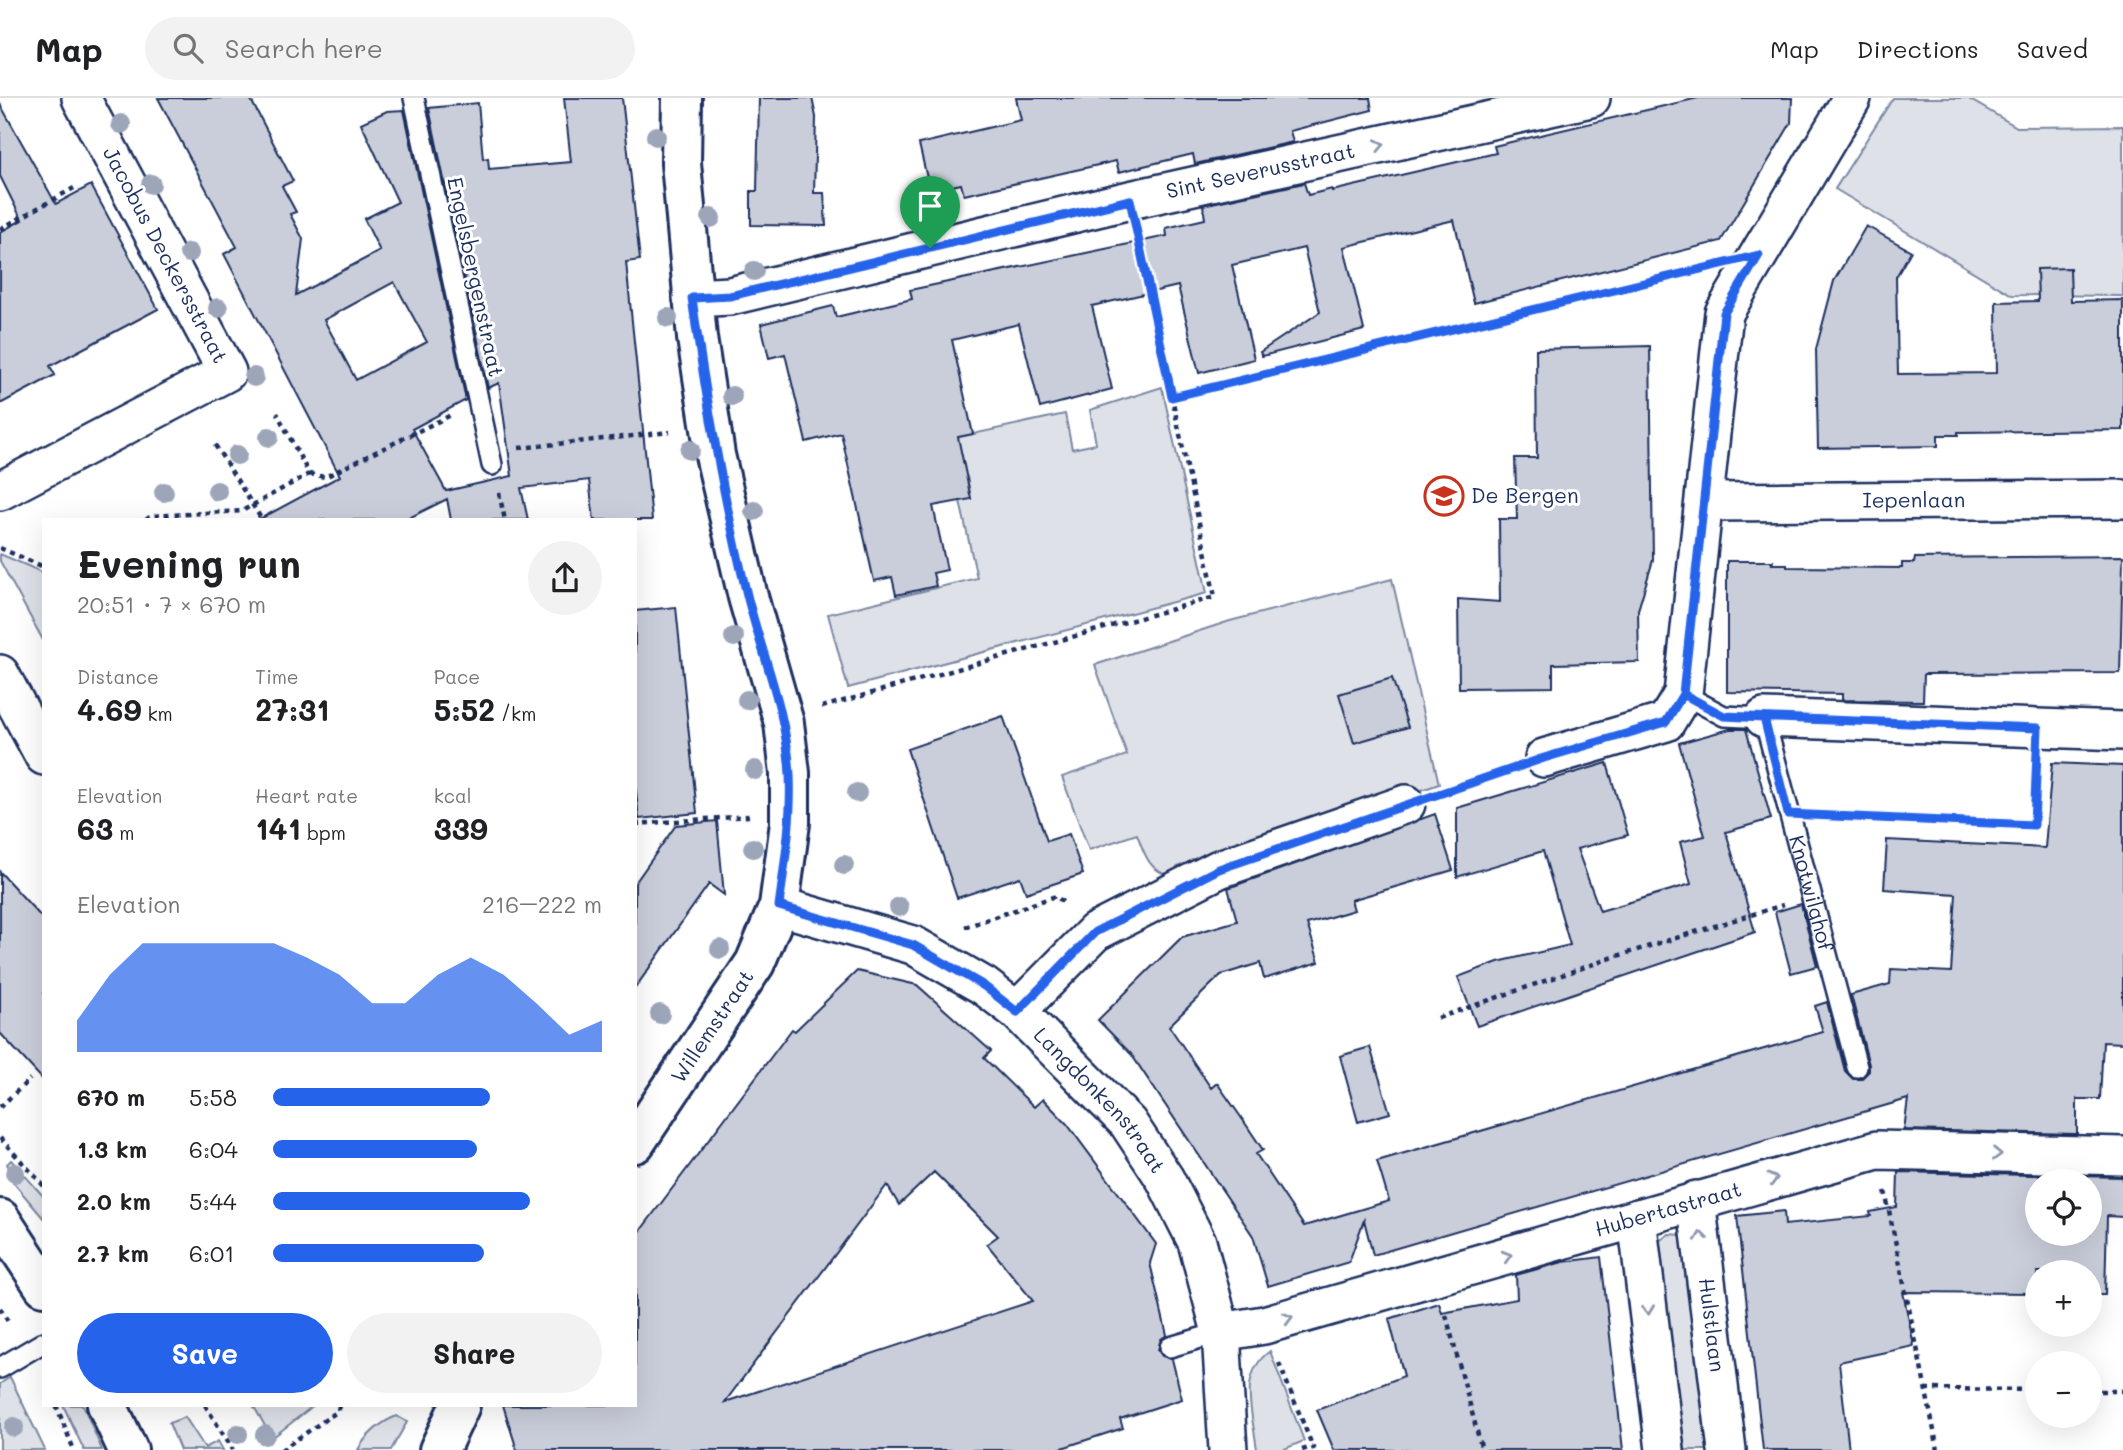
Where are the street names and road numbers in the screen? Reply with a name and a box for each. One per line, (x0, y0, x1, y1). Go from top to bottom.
street label: Sint Severusstraat (1163, 136, 1357, 204)
street label: Jacobus Deckersstraat (98, 141, 235, 367)
street label: Engelsbergenstraat (442, 174, 511, 379)
street label: Iepenlaan (1862, 485, 1966, 513)
street label: Knotwilghof (1784, 832, 1841, 955)
street label: Willemstraat (664, 964, 759, 1088)
street label: Langdonkenstraat (1029, 1021, 1172, 1178)
street label: Hubertastraat (1591, 1174, 1744, 1242)
street label: Hulstlaan (1694, 1276, 1732, 1373)

